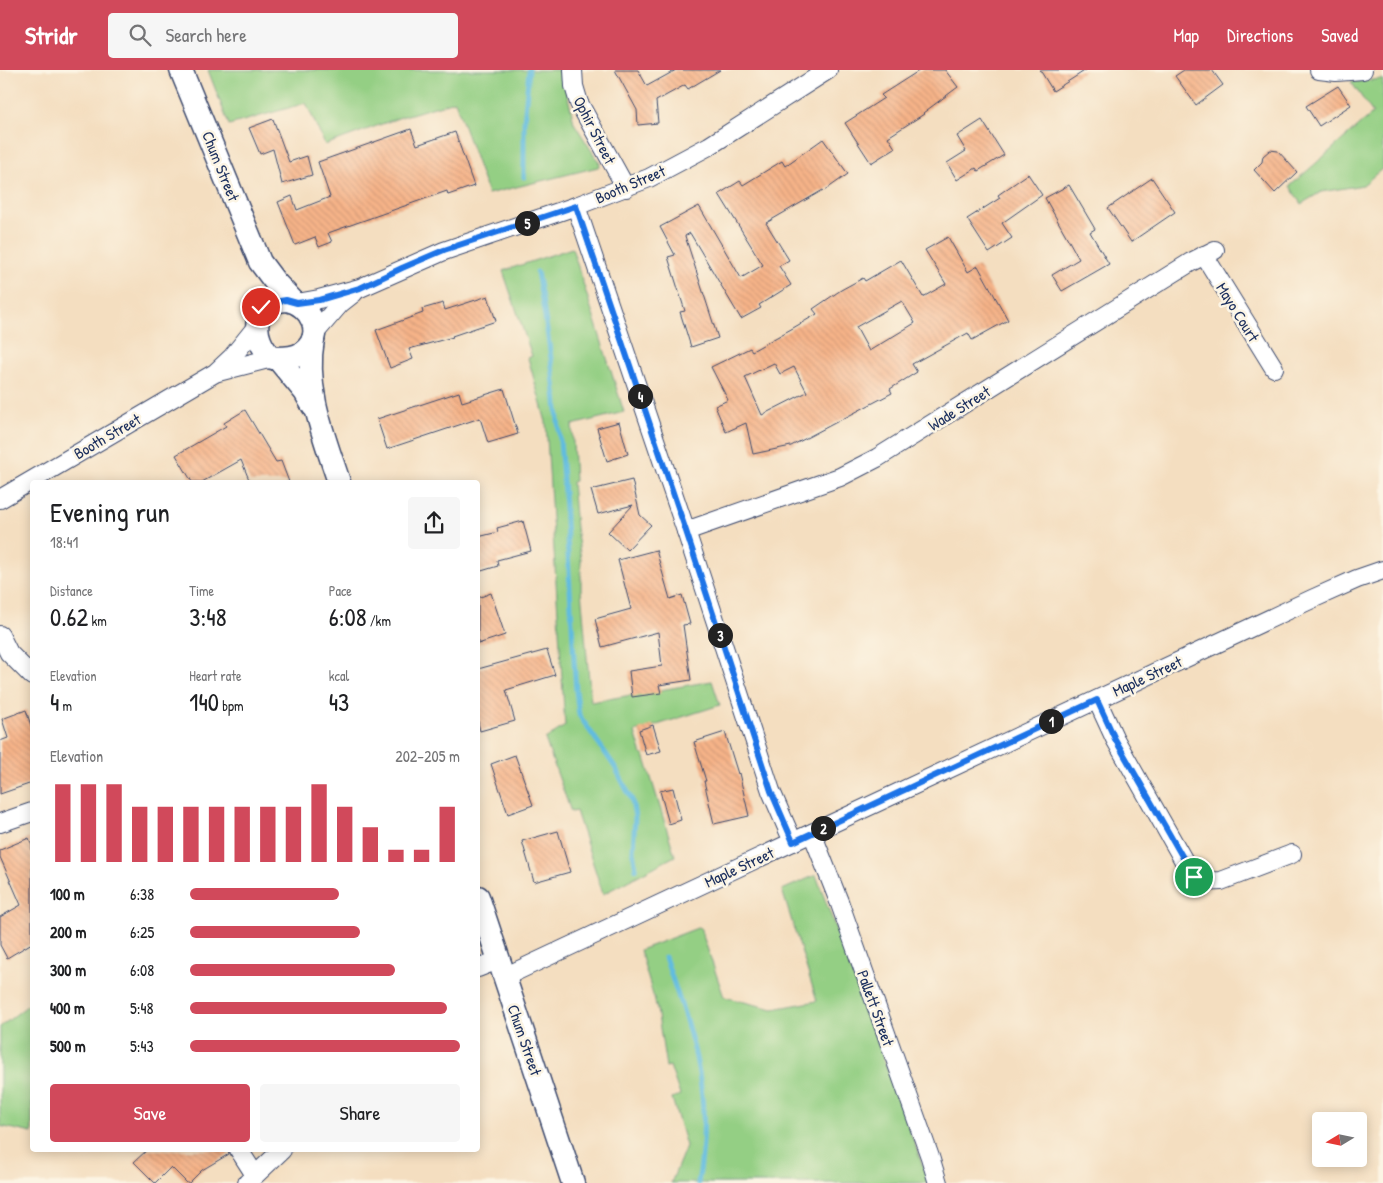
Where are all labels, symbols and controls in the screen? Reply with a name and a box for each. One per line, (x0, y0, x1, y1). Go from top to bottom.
search box (108, 13, 458, 58)
text: Stridr (25, 19, 78, 51)
icon: search (126, 21, 154, 49)
text: Search here (166, 22, 247, 48)
text: Map (1174, 23, 1199, 48)
text: Directions (1227, 23, 1293, 48)
text: Saved (1321, 23, 1358, 48)
street label: Ophir Street (569, 92, 622, 168)
street label: Chum Street (197, 128, 245, 205)
street label: Booth Street (592, 159, 669, 209)
pin: 5 (514, 210, 540, 236)
text: 5 (525, 214, 530, 233)
street label: Mayo Court (1211, 278, 1265, 346)
pin (240, 286, 282, 328)
icon: check (247, 293, 275, 321)
street label: Wade Street (924, 380, 995, 436)
pin: 4 (628, 384, 652, 408)
text: 4 (638, 387, 643, 406)
street label: Booth Street (69, 408, 145, 464)
text: Evening run (50, 493, 170, 531)
button: share (408, 497, 460, 549)
text: 18:41 (50, 531, 78, 553)
text: Distance (50, 581, 93, 600)
text: Time (189, 581, 214, 600)
text: Pace (329, 581, 352, 600)
text: 0.62 (50, 600, 88, 634)
text: 3:48 (189, 600, 227, 634)
text: 6:08 (329, 600, 366, 634)
text: km (88, 611, 107, 630)
text: /km (366, 611, 391, 630)
pin: 3 (708, 622, 732, 648)
text: 3 (717, 626, 724, 645)
street label: Maple Street (1109, 650, 1186, 702)
text: Elevation (50, 666, 97, 685)
text: Heart rate (189, 666, 242, 685)
text: kcal (329, 666, 349, 685)
text: 4 (50, 685, 59, 719)
text: 140 (189, 685, 219, 719)
text: 43 (329, 685, 349, 719)
text: m (59, 696, 72, 715)
text: bpm (219, 696, 243, 715)
pin: 1 (1038, 708, 1064, 734)
text: 1 (1049, 712, 1054, 731)
text: Elevation (50, 745, 103, 767)
text: 202–205 m (395, 745, 460, 767)
pin: 2 (810, 816, 836, 840)
text: 2 (820, 819, 827, 838)
street label: Maple Street (701, 841, 778, 893)
pin (1173, 856, 1215, 898)
icon: arrive (1180, 863, 1208, 891)
text: 100 m (50, 883, 85, 905)
text: 6:38 (130, 883, 154, 905)
text: 200 m (50, 921, 86, 943)
text: 6:25 (130, 921, 154, 943)
text: 300 m (50, 959, 86, 981)
text: 6:08 (130, 959, 154, 981)
street label: Pallett Street (852, 967, 900, 1049)
text: 400 m (50, 997, 85, 1019)
text: 5:48 (130, 997, 153, 1019)
street label: Chum Street (503, 1002, 548, 1079)
text: 500 m (50, 1035, 86, 1057)
text: 5:43 (130, 1035, 154, 1057)
button: Save (50, 1084, 250, 1142)
button: Share (260, 1084, 460, 1142)
north arrow (1312, 1112, 1368, 1168)
map controls (1312, 1112, 1367, 1167)

